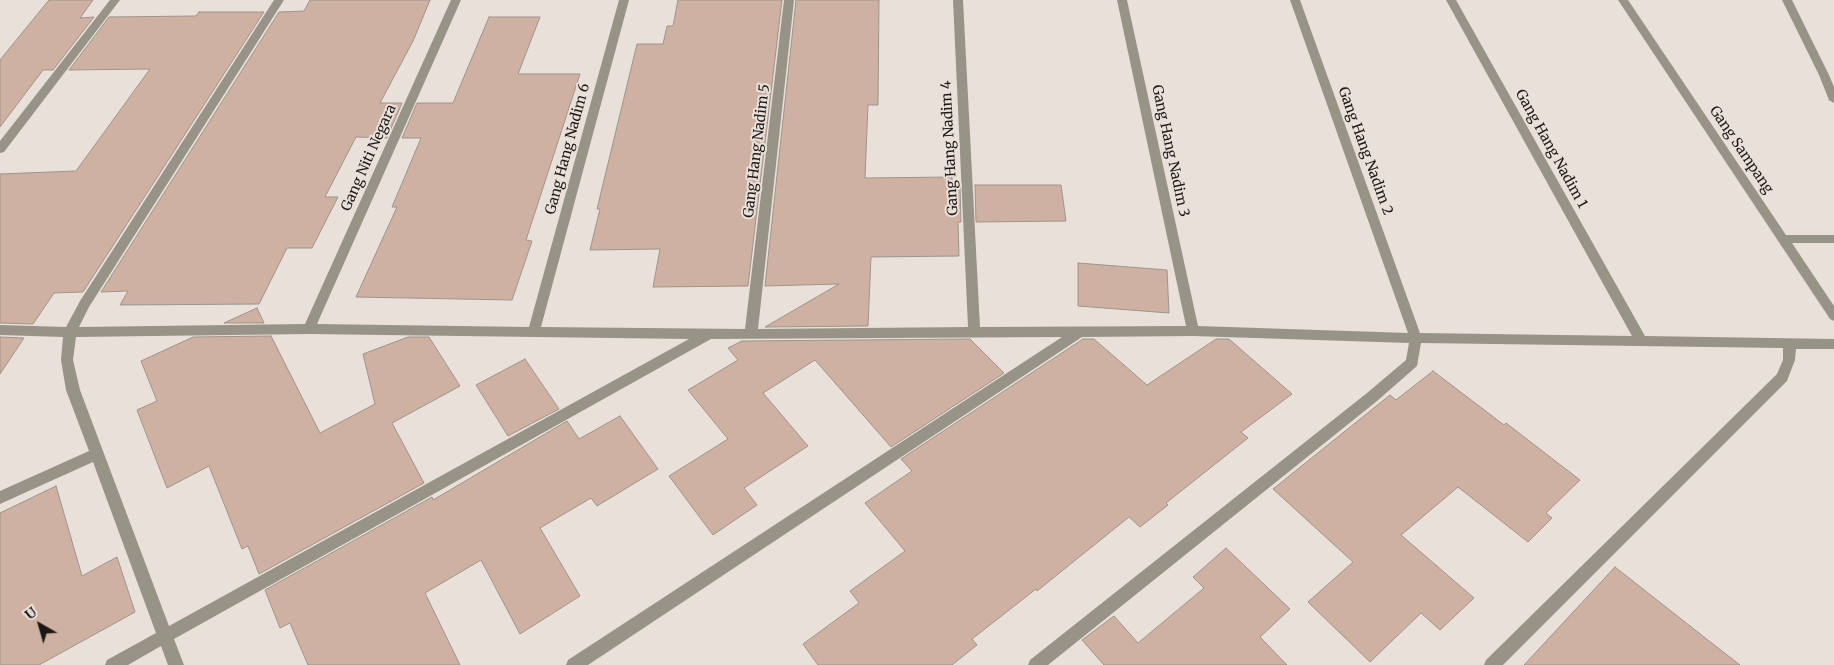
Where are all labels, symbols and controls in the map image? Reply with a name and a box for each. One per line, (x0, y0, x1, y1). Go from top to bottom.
street label: Gang Hang Nadim 4 (938, 80, 962, 216)
street label: Gang Hang Nadim 6 (542, 82, 594, 216)
street label: Gang Hang Nadim 5 (740, 83, 774, 219)
street label: Gang Hang Nadim 3 (1148, 83, 1192, 219)
street label: Gang Hang Nadim 2 (1334, 85, 1396, 217)
street label: Gang Hang Nadim 1 (1511, 87, 1591, 211)
street label: Gang Niti Negara (338, 102, 400, 214)
street label: Gang Sampang (1705, 103, 1777, 197)
north arrow (15, 600, 65, 650)
text: U (21, 603, 40, 623)

